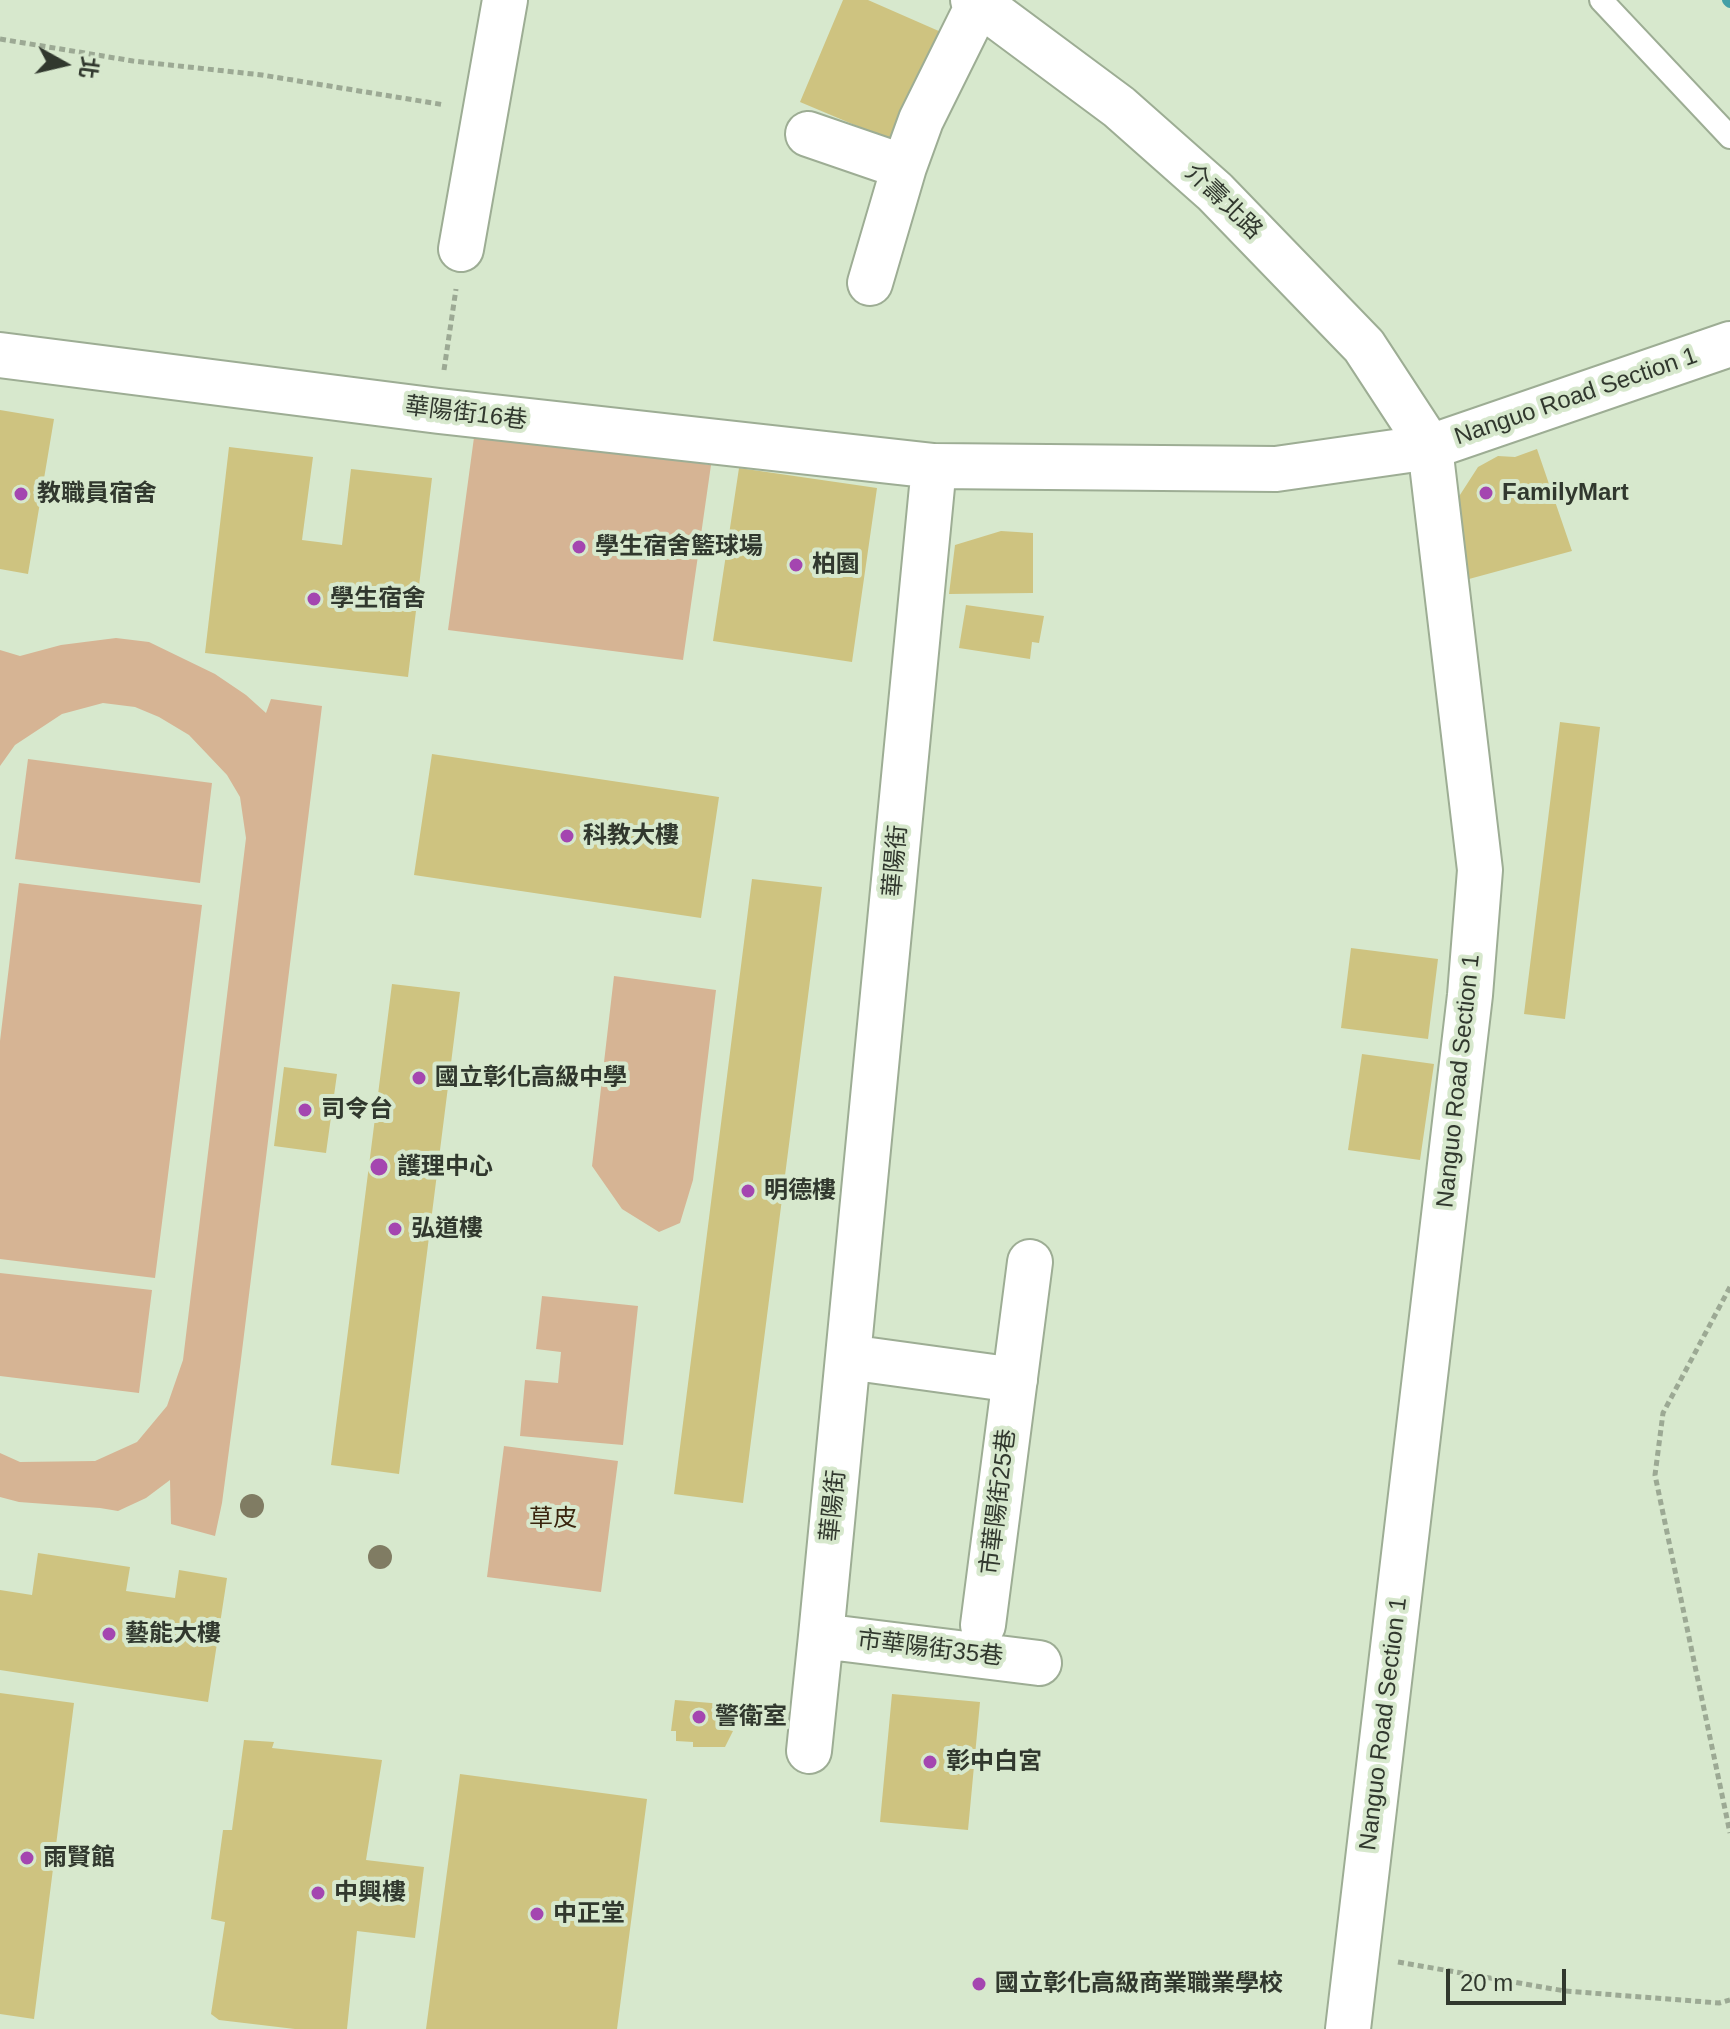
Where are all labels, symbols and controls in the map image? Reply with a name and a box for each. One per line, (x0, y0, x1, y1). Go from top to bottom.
north arrow (24, 24, 104, 104)
text: 北 (74, 55, 102, 80)
street label: 介壽北路 (1178, 158, 1268, 246)
street label: Nanguo Road Section 1 (1451, 342, 1701, 452)
street label: 華陽街16巷 (403, 392, 529, 436)
place label: FamilyMart (1502, 479, 1629, 507)
place label: 教職員宿舍 (37, 480, 157, 508)
marker: FamilyMart (1477, 484, 1495, 502)
marker: 教職員宿舍 (12, 485, 30, 503)
place label: 學生宿舍籃球場 (595, 533, 763, 561)
marker: 學生宿舍籃球場 (570, 538, 588, 556)
place label: 柏園 (812, 551, 860, 579)
marker: 柏園 (787, 556, 805, 574)
place label: 學生宿舍 (330, 585, 426, 613)
marker: 學生宿舍 (305, 590, 323, 608)
place label: 科教大樓 (583, 822, 679, 850)
street label: 華陽街 (879, 824, 913, 898)
marker: 科教大樓 (558, 827, 576, 845)
street label: Nanguo Road Section 1 (1431, 953, 1487, 1209)
place label: 國立彰化高級中學 (435, 1064, 627, 1092)
marker: 國立彰化高級中學 (410, 1069, 428, 1087)
place label: 司令台 (321, 1096, 393, 1124)
marker: 司令台 (296, 1101, 314, 1119)
place label: 護理中心 (397, 1153, 493, 1181)
marker: 護理中心 (368, 1156, 390, 1178)
place label: 明德樓 (764, 1177, 836, 1205)
marker: 明德樓 (739, 1182, 757, 1200)
place label: 弘道樓 (411, 1215, 483, 1243)
marker: 弘道樓 (386, 1220, 404, 1238)
street label: 市華陽街25巷 (976, 1427, 1022, 1577)
street label: 華陽街 (816, 1469, 852, 1543)
park label: 草皮 (529, 1505, 577, 1533)
street label: Nanguo Road Section 1 (1354, 1596, 1414, 1852)
place label: 藝能大樓 (125, 1620, 221, 1648)
marker: 藝能大樓 (100, 1625, 118, 1643)
street label: 市華陽街35巷 (855, 1626, 1005, 1672)
place label: 警衛室 (715, 1703, 787, 1731)
marker: 警衛室 (690, 1708, 708, 1726)
place label: 彰中白宮 (946, 1748, 1042, 1776)
marker: 彰中白宮 (921, 1753, 939, 1771)
place label: 雨賢館 (43, 1844, 115, 1872)
marker: 雨賢館 (18, 1849, 36, 1867)
place label: 中興樓 (334, 1879, 406, 1907)
marker: 中興樓 (309, 1884, 327, 1902)
place label: 中正堂 (553, 1900, 625, 1928)
marker: 中正堂 (528, 1905, 546, 1923)
scale bar (1450, 1953, 1570, 2003)
text: 20 m (1460, 1969, 1513, 1996)
place label: 國立彰化高級商業職業學校 (995, 1970, 1283, 1998)
marker: 國立彰化高級商業職業學校 (970, 1975, 988, 1993)

